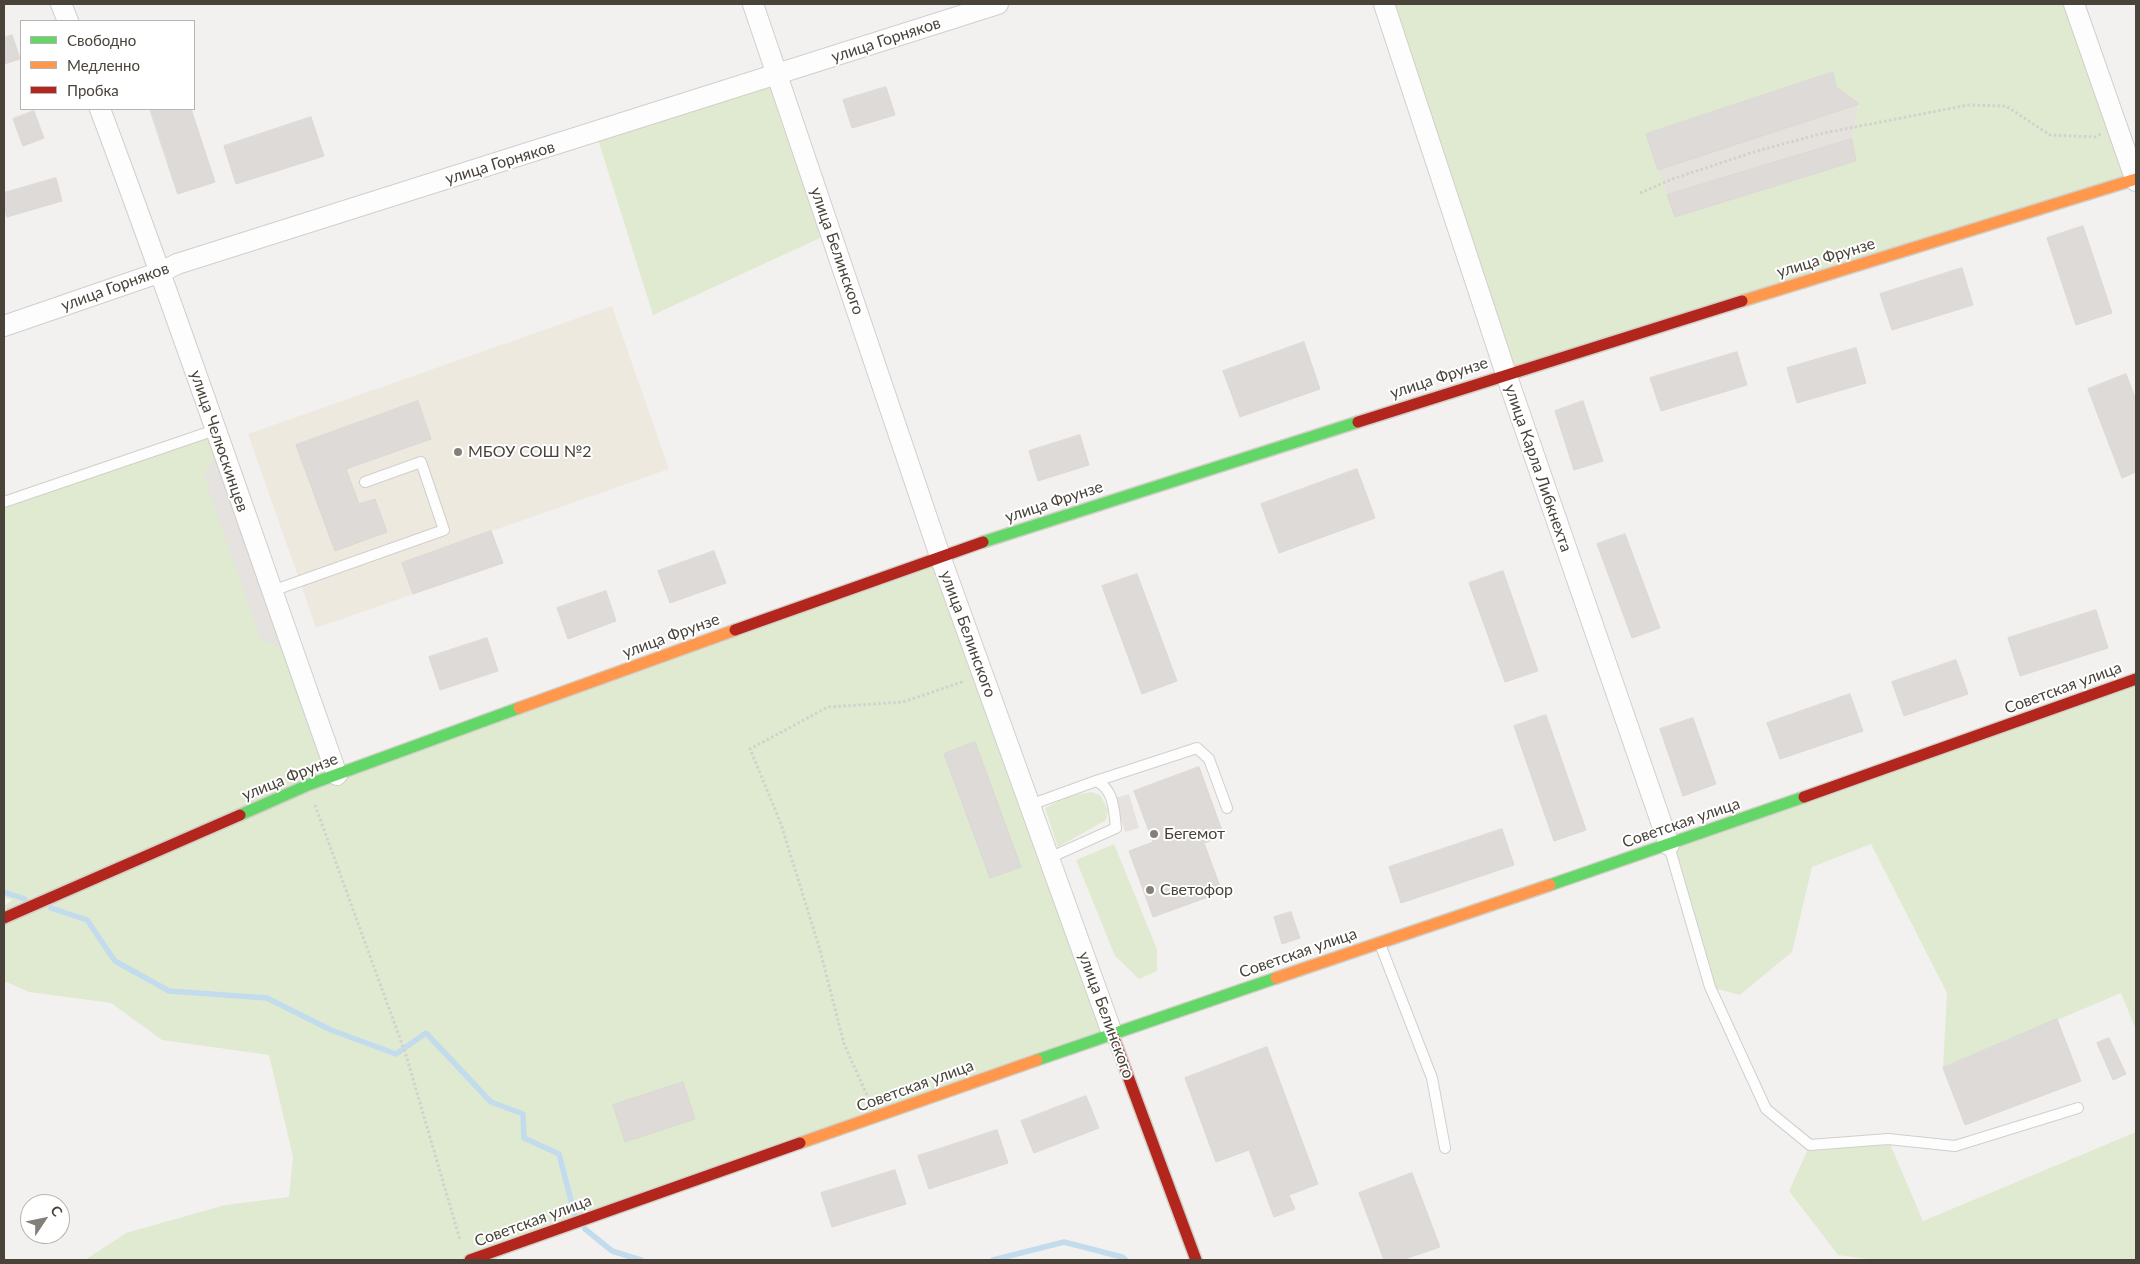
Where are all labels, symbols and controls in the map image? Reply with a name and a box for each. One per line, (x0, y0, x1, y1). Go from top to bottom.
street label: улица Горняков (829, 13, 943, 67)
legend (20, 20, 195, 110)
text: Свободно (67, 31, 136, 49)
text: Медленно (67, 56, 140, 74)
text: Пробка (67, 81, 119, 99)
street label: улица Горняков (443, 137, 557, 189)
street label: улица Белинского (806, 185, 868, 317)
street label: улица Фрунзе (1775, 234, 1877, 282)
street label: улица Горняков (58, 259, 172, 315)
street label: улица Фрунзе (1388, 353, 1490, 403)
street label: улица Челюскинцев (186, 368, 252, 514)
street label: улица Карла Либкнехта (1500, 382, 1576, 554)
place label: МБОУ СОШ №2 (468, 442, 592, 462)
marker: МБОУ СОШ №2 (452, 446, 464, 458)
street label: улица Фрунзе (1003, 477, 1105, 527)
street label: улица Белинского (936, 568, 1000, 700)
street label: улица Фрунзе (620, 610, 722, 662)
street label: Советская улица (2002, 658, 2124, 718)
street label: улица Фрунзе (239, 749, 341, 805)
street label: Советская улица (1620, 794, 1742, 852)
place label: Бегемот (1164, 824, 1225, 844)
marker: Бегемот (1148, 828, 1160, 840)
place label: Светофор (1160, 880, 1233, 900)
marker: Светофор (1144, 884, 1156, 896)
street label: Советская улица (1237, 924, 1359, 982)
street label: улица Белинского (1074, 949, 1138, 1081)
street label: Советская улица (854, 1056, 976, 1116)
street label: Советская улица (472, 1191, 594, 1251)
north arrow (20, 1194, 70, 1244)
text: С (47, 1202, 67, 1219)

